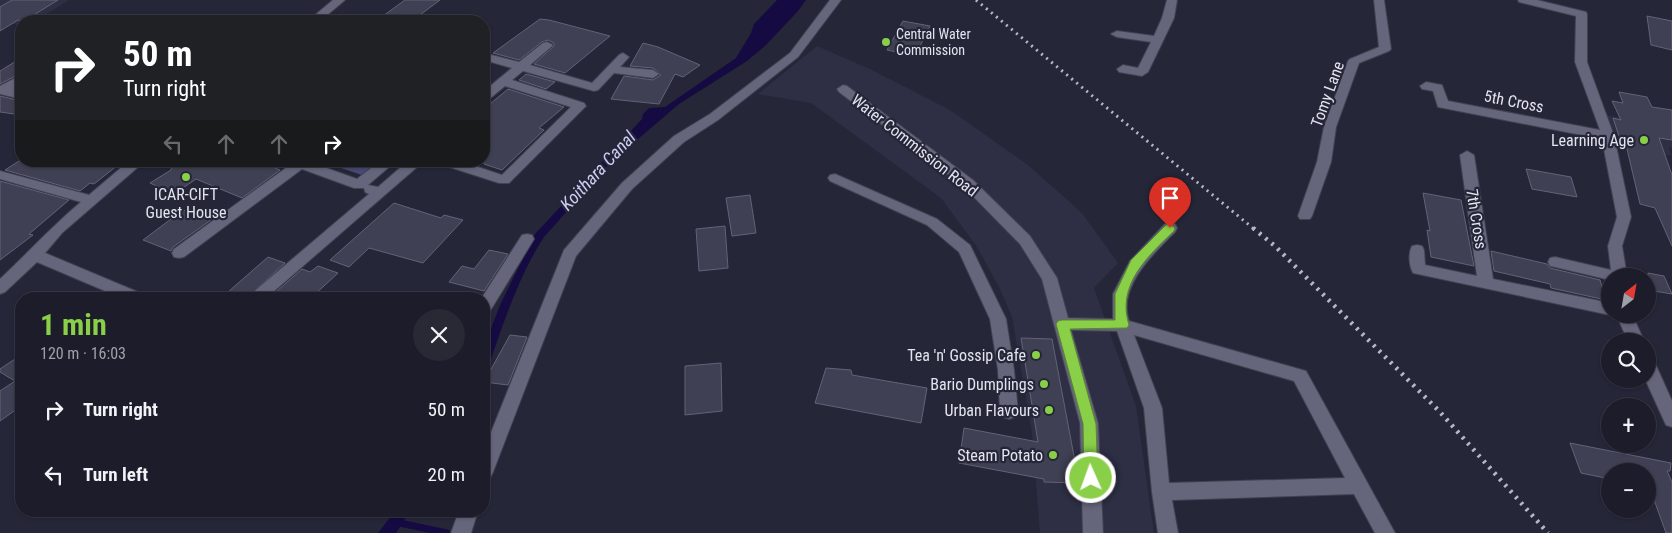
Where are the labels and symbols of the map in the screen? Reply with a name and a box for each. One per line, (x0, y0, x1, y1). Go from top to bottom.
place label: Central Water Commission (896, 26, 971, 58)
marker: Central Water Commission (880, 36, 892, 48)
street label: Tomy Lane (1307, 59, 1348, 130)
street label: 5th Cross (1482, 86, 1545, 117)
street label: Water Commission Road (848, 90, 982, 201)
water label: Koithara Canal (556, 126, 640, 215)
place label: Learning Age (1551, 131, 1634, 150)
marker: Learning Age (1638, 134, 1650, 146)
marker: ICAR-CIFT Guest House (180, 171, 192, 183)
pin (1149, 177, 1191, 228)
place label: ICAR-CIFT Guest House (146, 185, 226, 222)
street label: 7th Cross (1462, 188, 1491, 250)
north arrow (1601, 268, 1656, 322)
place label: Tea 'n' Gossip Cafe (907, 346, 1026, 365)
marker: Tea 'n' Gossip Cafe (1030, 349, 1042, 361)
place label: Bario Dumplings (930, 375, 1034, 394)
marker: Bario Dumplings (1038, 378, 1050, 390)
place label: Urban Flavours (945, 401, 1039, 420)
marker: Urban Flavours (1043, 404, 1055, 416)
place label: Steam Potato (957, 446, 1043, 465)
marker: Steam Potato (1047, 449, 1059, 461)
position arrow (1064, 451, 1116, 503)

